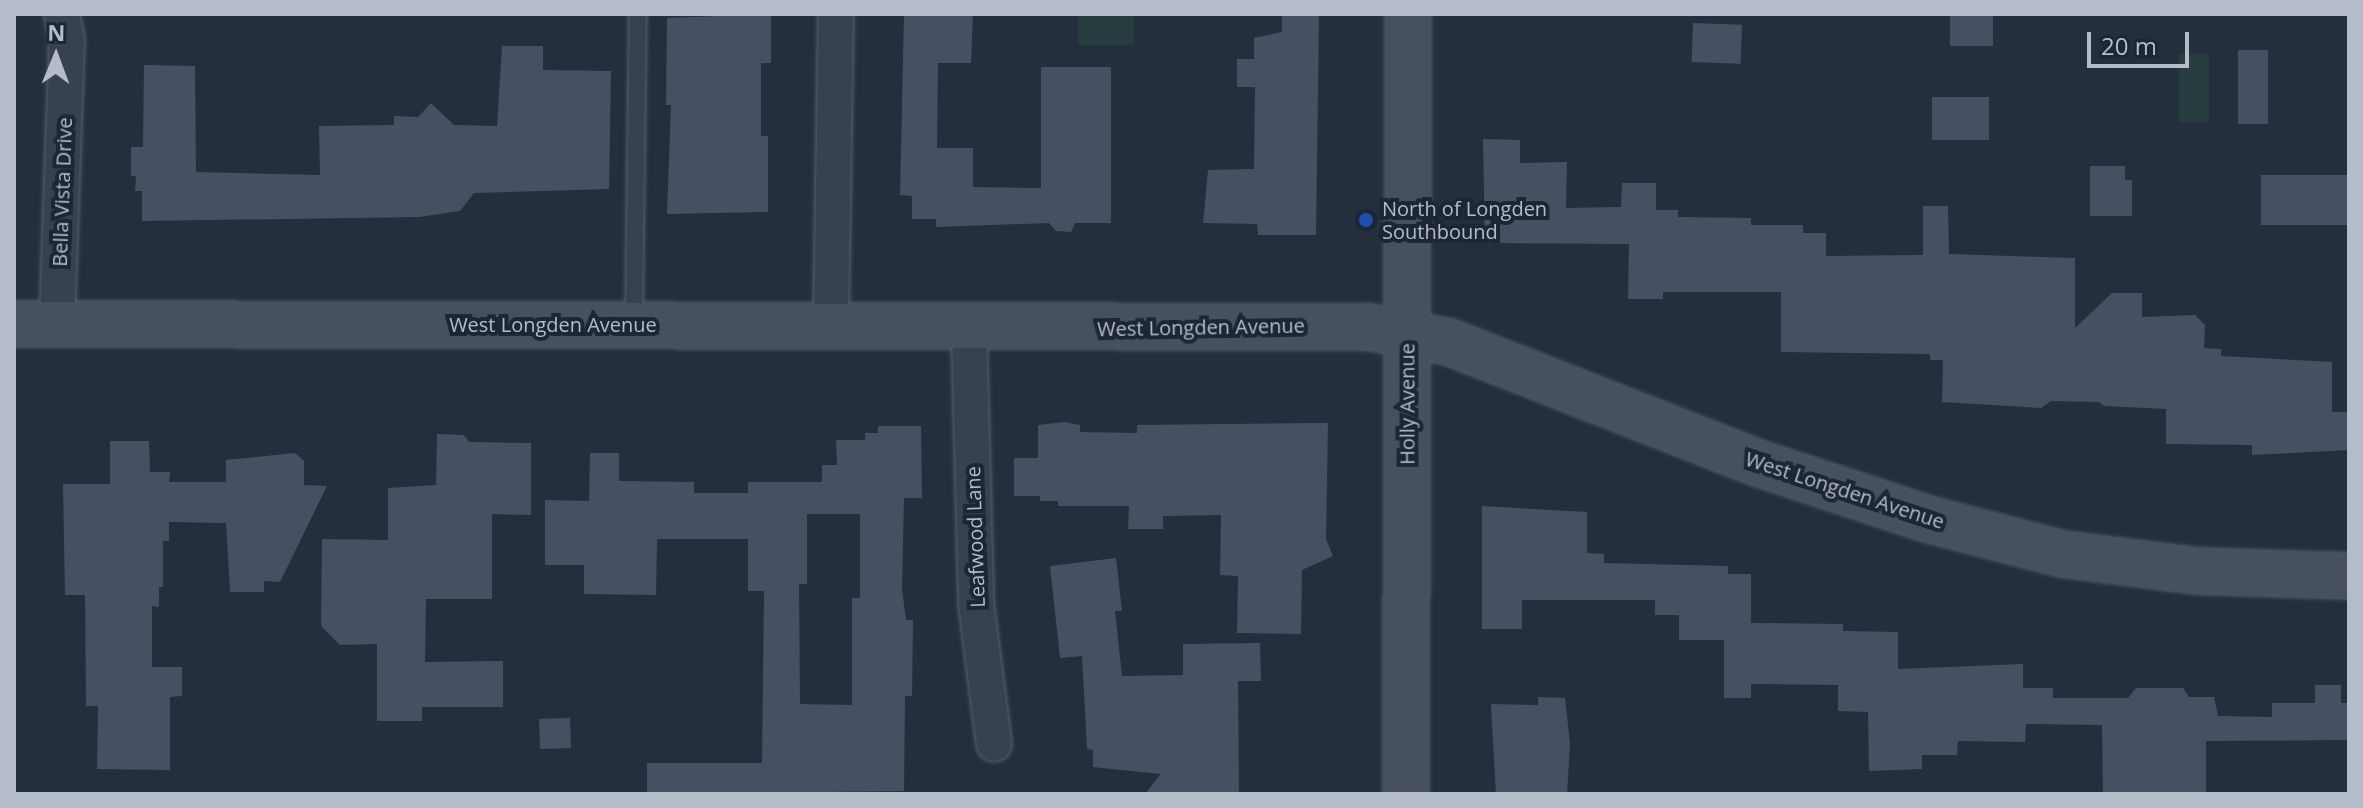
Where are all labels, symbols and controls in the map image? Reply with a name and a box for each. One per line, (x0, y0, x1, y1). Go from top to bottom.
north arrow (16, 16, 96, 96)
scale bar (2091, 16, 2193, 66)
text: N (47, 17, 66, 47)
text: 20 m (2101, 29, 2157, 62)
street label: Bella Vista Drive (47, 117, 77, 267)
place label: North of Longden Southbound (1382, 196, 1547, 243)
marker: North of Longden Southbound (1357, 211, 1375, 229)
street label: West Longden Avenue (449, 312, 657, 336)
street label: West Longden Avenue (1097, 313, 1305, 341)
street label: Holly Avenue (1395, 343, 1419, 465)
street label: West Longden Avenue (1743, 446, 1947, 534)
street label: Leafwood Lane (961, 466, 989, 608)

